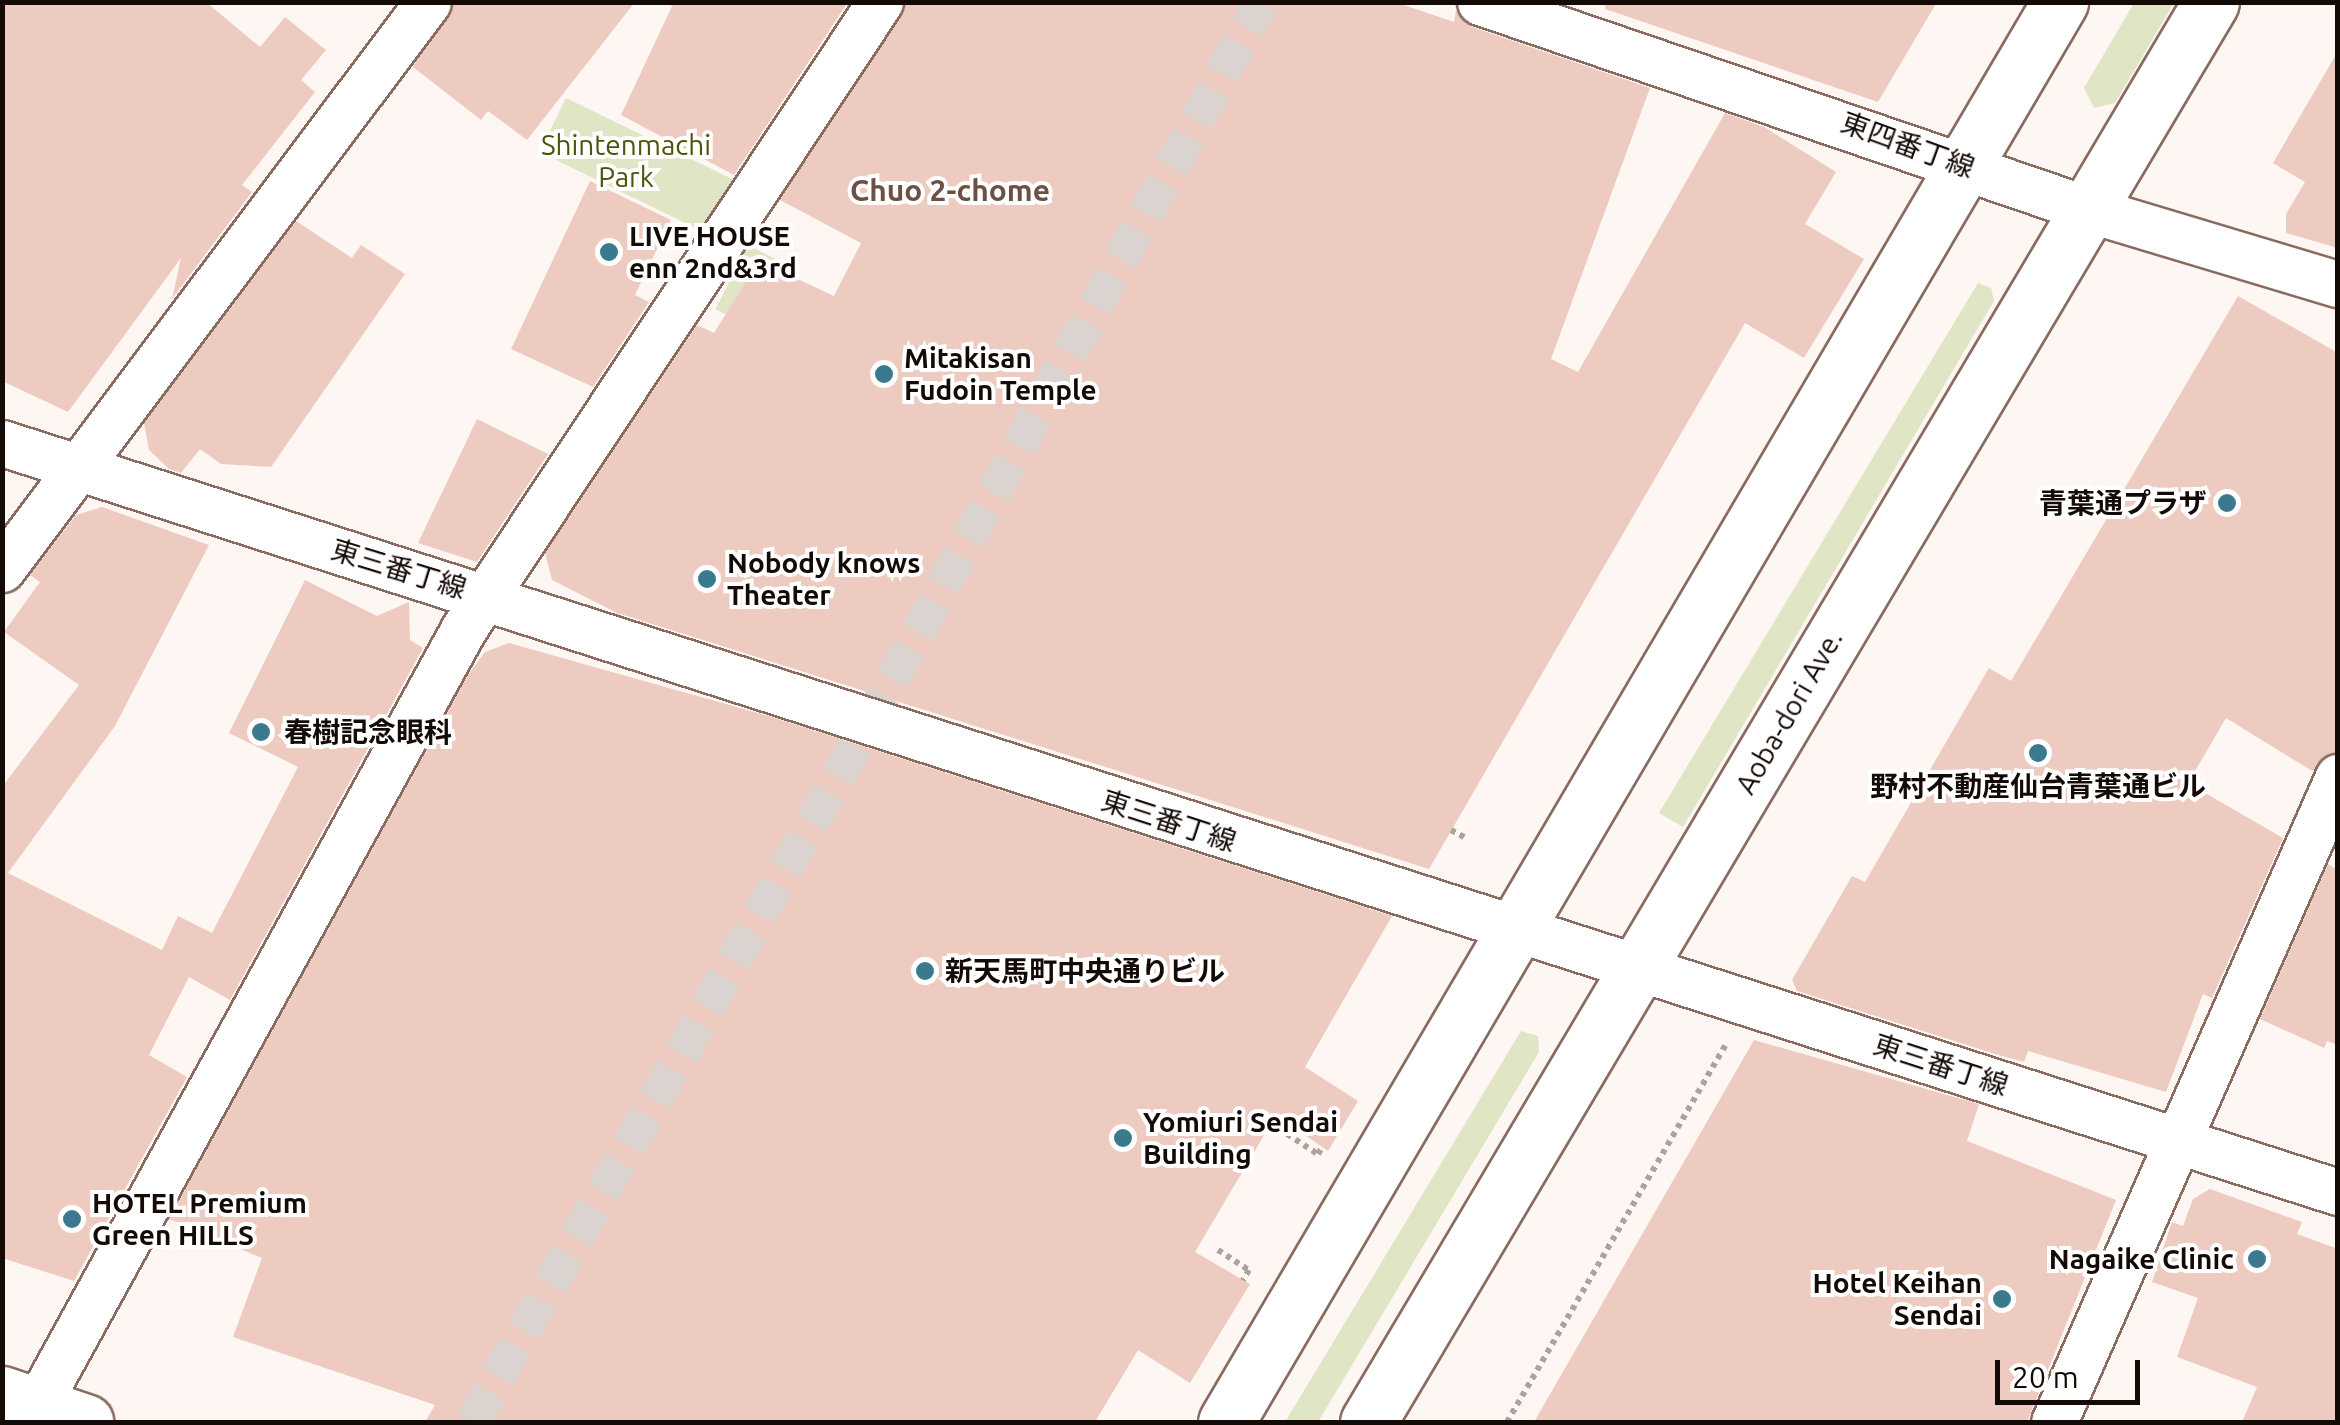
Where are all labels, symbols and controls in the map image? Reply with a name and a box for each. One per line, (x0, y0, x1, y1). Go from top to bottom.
street label: 東四番丁線 (1836, 105, 1980, 185)
park label: Shintenmachi Park (541, 128, 711, 194)
district label: Chuo 2-chome (850, 172, 1050, 208)
place label: LIVE HOUSE enn 2nd&3rd (629, 219, 797, 285)
marker: LIVE HOUSE enn 2nd&3rd (598, 241, 620, 263)
place label: Mitakisan Fudoin Temple (904, 341, 1097, 407)
marker: Mitakisan Fudoin Temple (873, 363, 895, 385)
place label: 青葉通プラザ (2039, 486, 2207, 520)
marker: 青葉通プラザ (2216, 492, 2238, 514)
street label: 東三番丁線 (327, 532, 471, 606)
place label: Nobody knows Theater (727, 546, 920, 612)
marker: Nobody knows Theater (696, 568, 718, 590)
street label: Aoba-dori Ave. (1728, 624, 1850, 800)
place label: 春樹記念眼科 (284, 715, 452, 749)
marker: 春樹記念眼科 (248, 719, 274, 745)
marker: 野村不動産仙台青葉通ビル (2027, 742, 2049, 764)
place label: 野村不動産仙台青葉通ビル (1870, 769, 2206, 803)
street label: 東三番丁線 (1097, 783, 1241, 859)
place label: 新天馬町中央通りビル (945, 954, 1225, 988)
marker: 新天馬町中央通りビル (914, 960, 936, 982)
street label: 東三番丁線 (1869, 1027, 2013, 1103)
place label: Yomiuri Sendai Building (1143, 1105, 1338, 1171)
marker: Yomiuri Sendai Building (1112, 1127, 1134, 1149)
place label: HOTEL Premium Green HILLS (92, 1186, 307, 1252)
marker: HOTEL Premium Green HILLS (61, 1208, 83, 1230)
place label: Nagaike Clinic (2049, 1242, 2234, 1276)
marker: Nagaike Clinic (2244, 1246, 2270, 1272)
place label: Hotel Keihan Sendai (1812, 1266, 1982, 1332)
marker: Hotel Keihan Sendai (1991, 1288, 2013, 1310)
scale bar (2000, 1340, 2145, 1402)
text: 20 m (2012, 1360, 2079, 1394)

